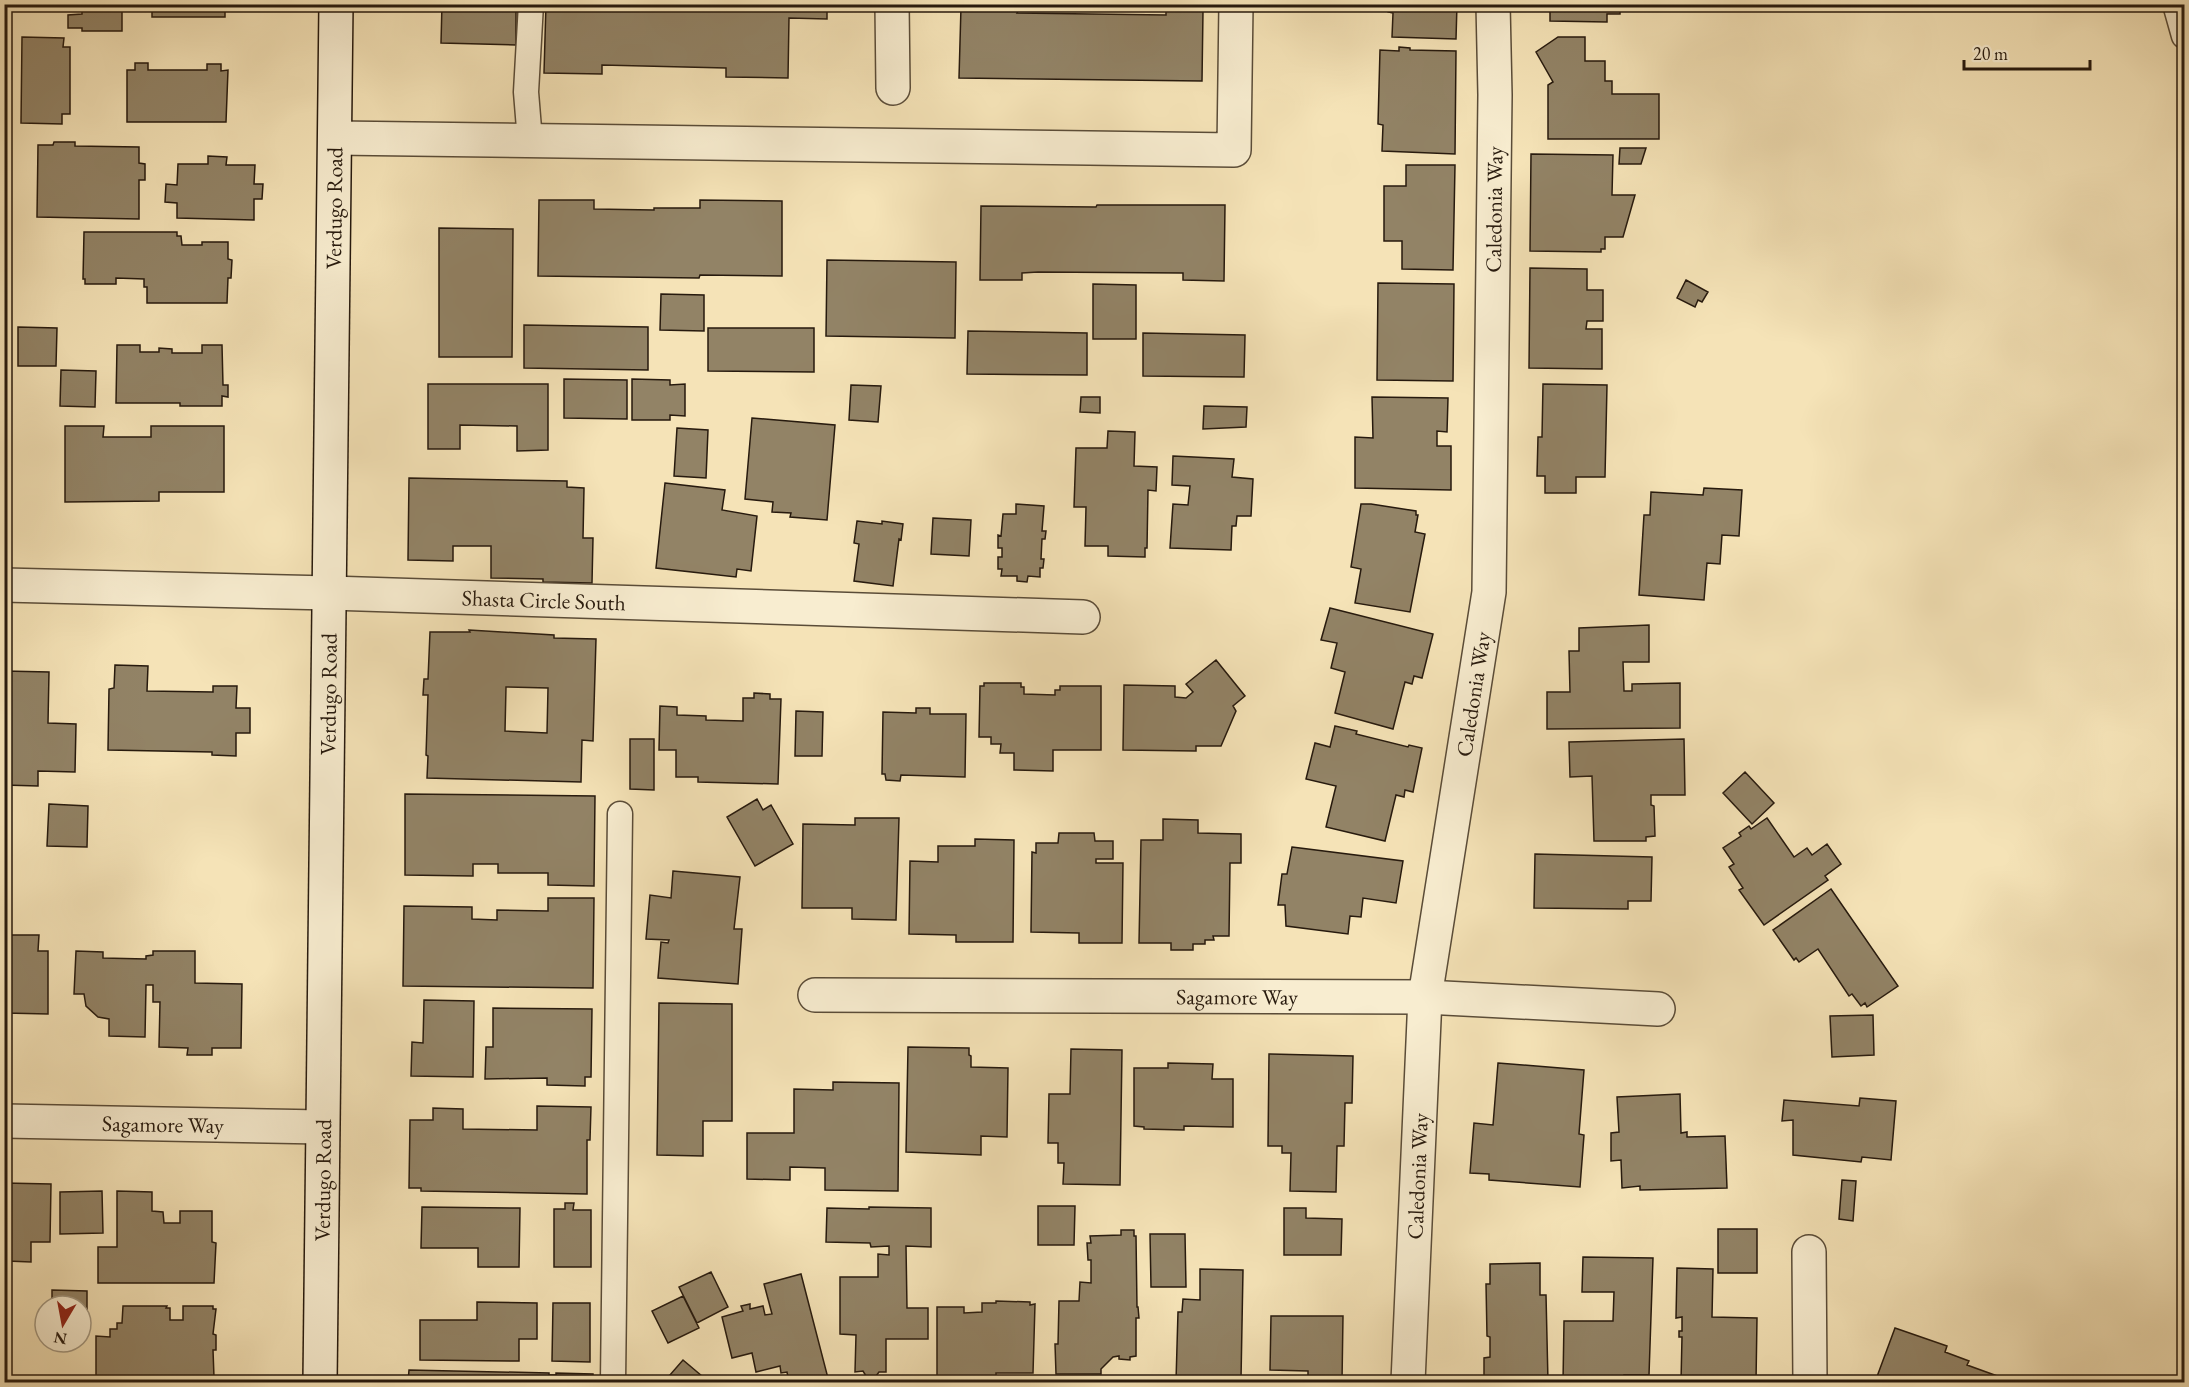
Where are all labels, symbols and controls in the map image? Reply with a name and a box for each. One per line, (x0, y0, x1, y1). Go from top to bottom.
scale bar (1964, 33, 2090, 71)
text: 20 m (1973, 42, 2008, 65)
street label: Verdugo Road (318, 146, 349, 269)
street label: Caledonia Way (1478, 146, 1509, 273)
street label: Shasta Circle South (461, 583, 626, 617)
street label: Caledonia Way (1449, 629, 1497, 759)
street label: Verdugo Road (313, 632, 343, 755)
street label: Sagamore Way (1176, 982, 1298, 1011)
street label: Sagamore Way (102, 1108, 225, 1140)
street label: Caledonia Way (1400, 1112, 1434, 1240)
street label: Verdugo Road (307, 1118, 338, 1241)
north arrow (33, 1294, 93, 1354)
text: N (52, 1327, 69, 1350)

